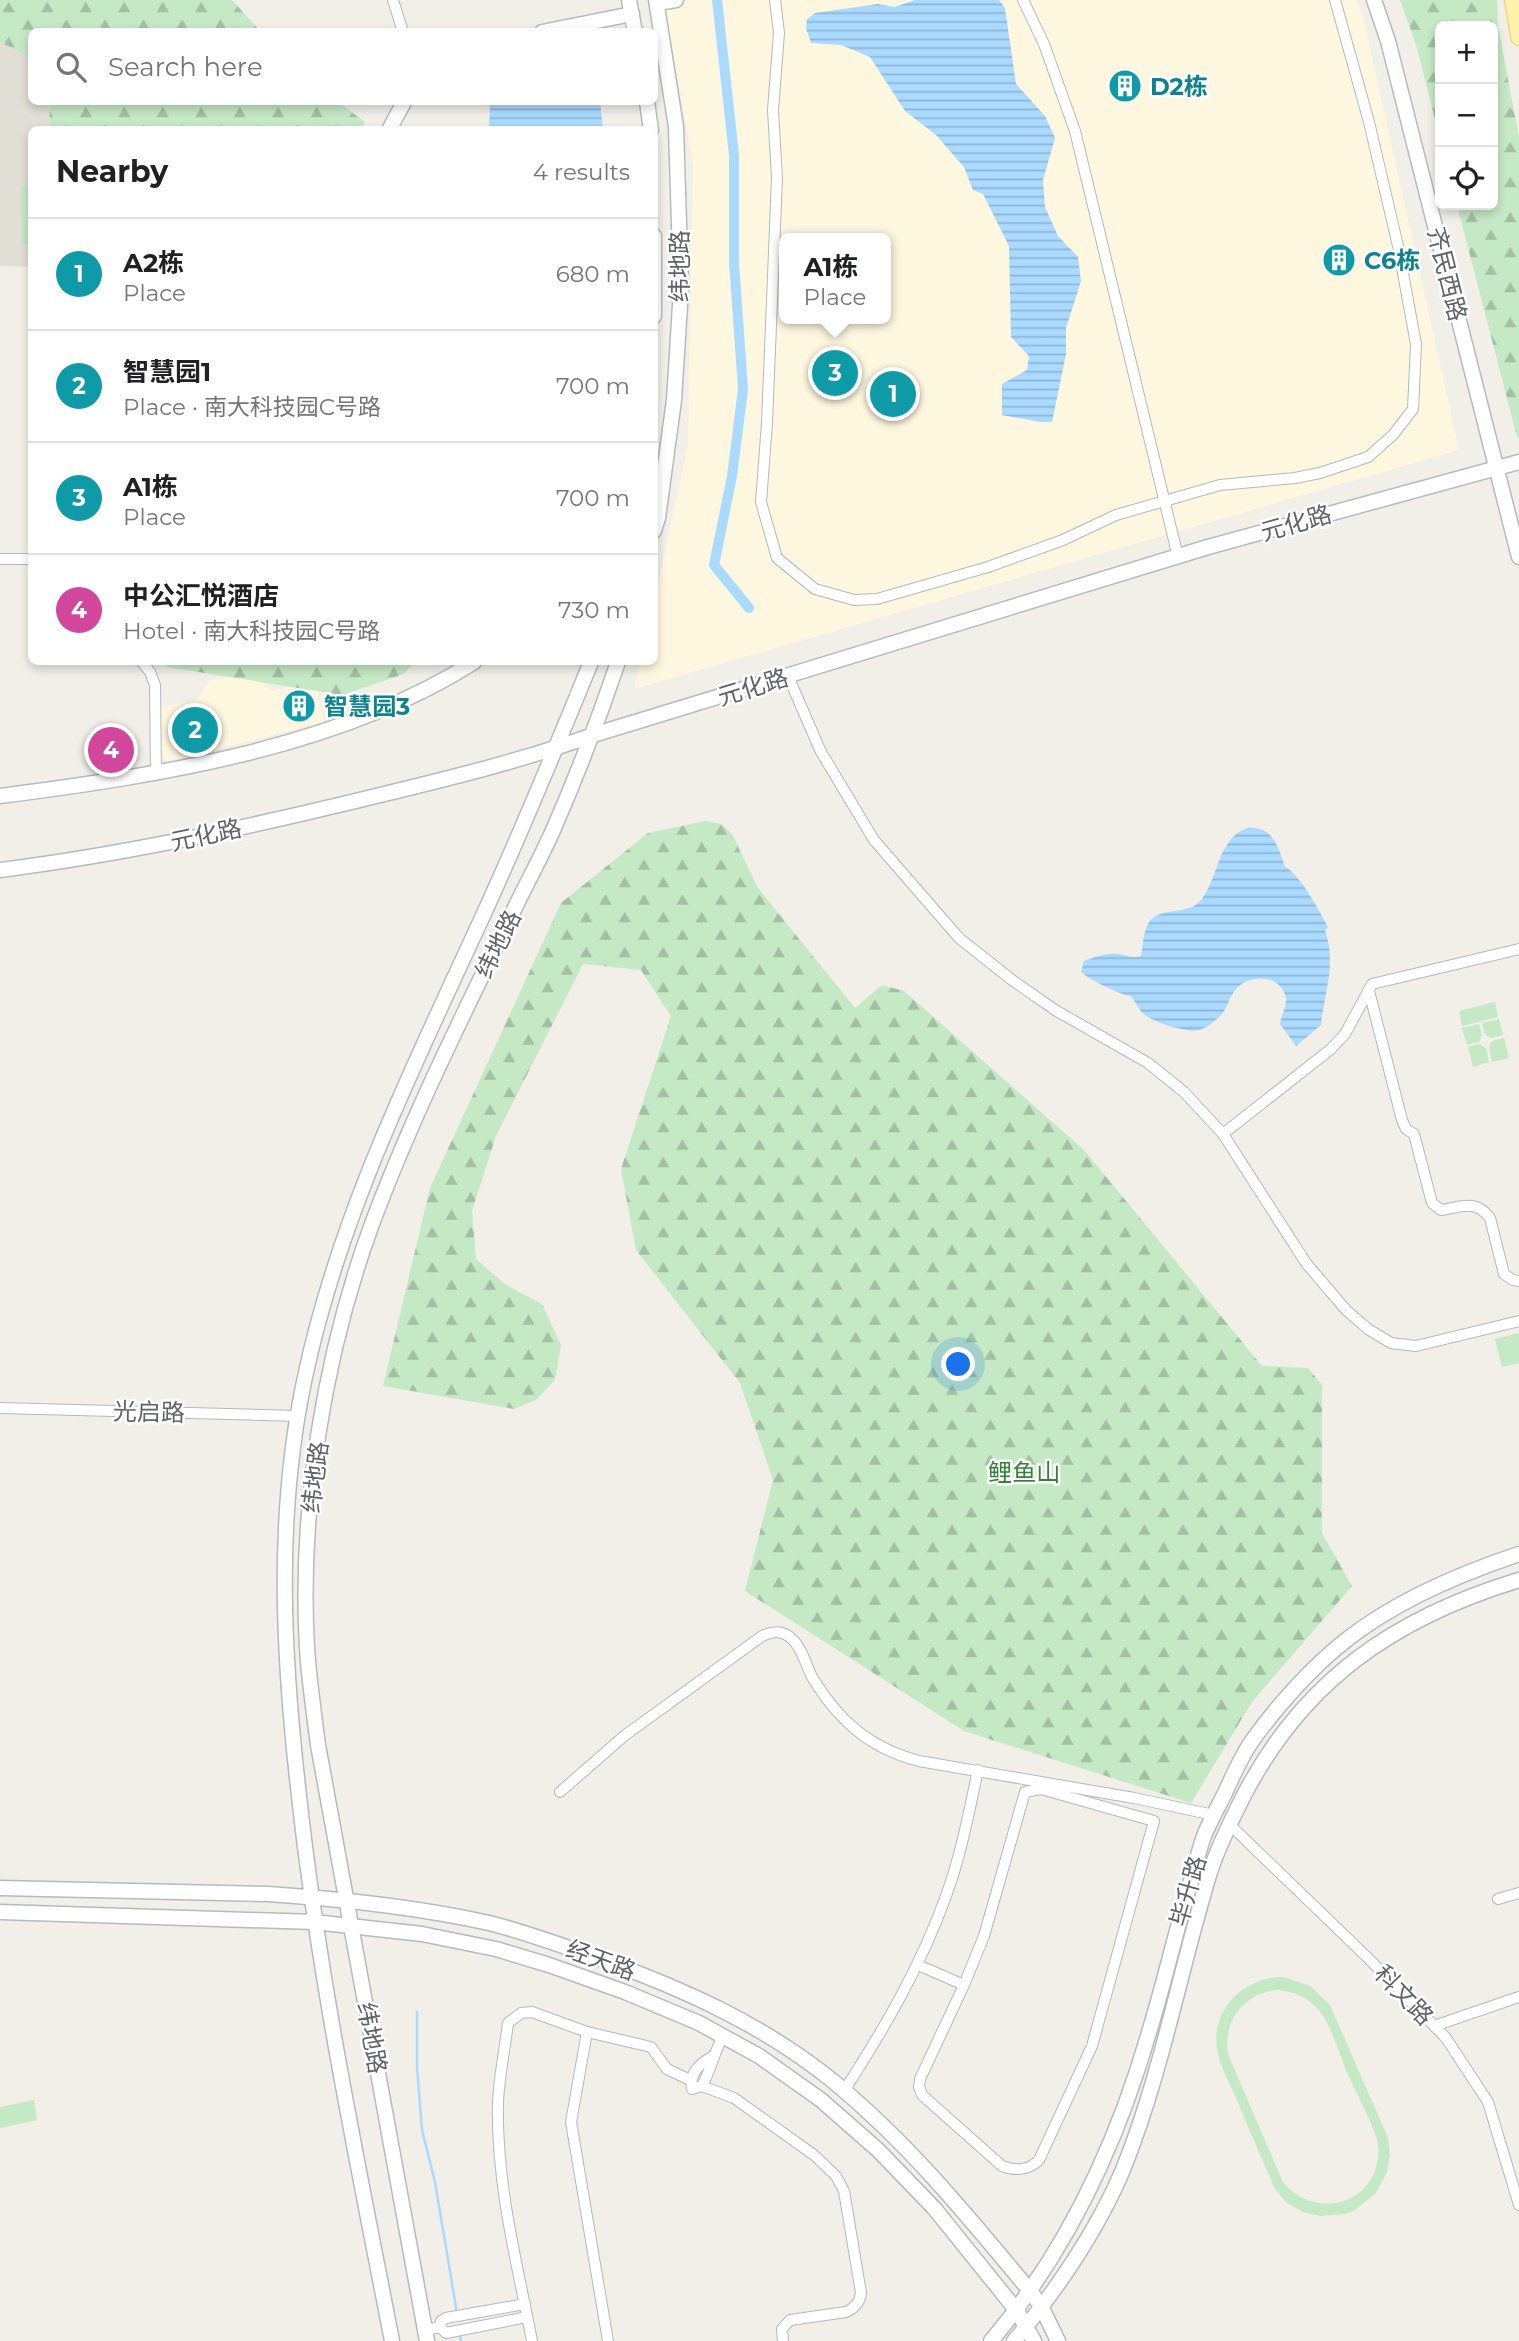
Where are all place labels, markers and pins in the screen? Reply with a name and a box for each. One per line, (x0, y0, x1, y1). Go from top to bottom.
building icon: D2栋 (1106, 67, 1144, 105)
place label: D2栋 (1150, 72, 1208, 101)
building icon: C6栋 (1320, 241, 1358, 279)
place label: C6栋 (1364, 246, 1420, 275)
pin: 3 (812, 347, 858, 399)
pin: 1 (870, 368, 916, 420)
building icon: 智慧园3 (280, 687, 318, 725)
place label: 智慧园3 (324, 692, 410, 721)
pin: 2 (172, 704, 218, 756)
pin: 4 (88, 724, 134, 776)

